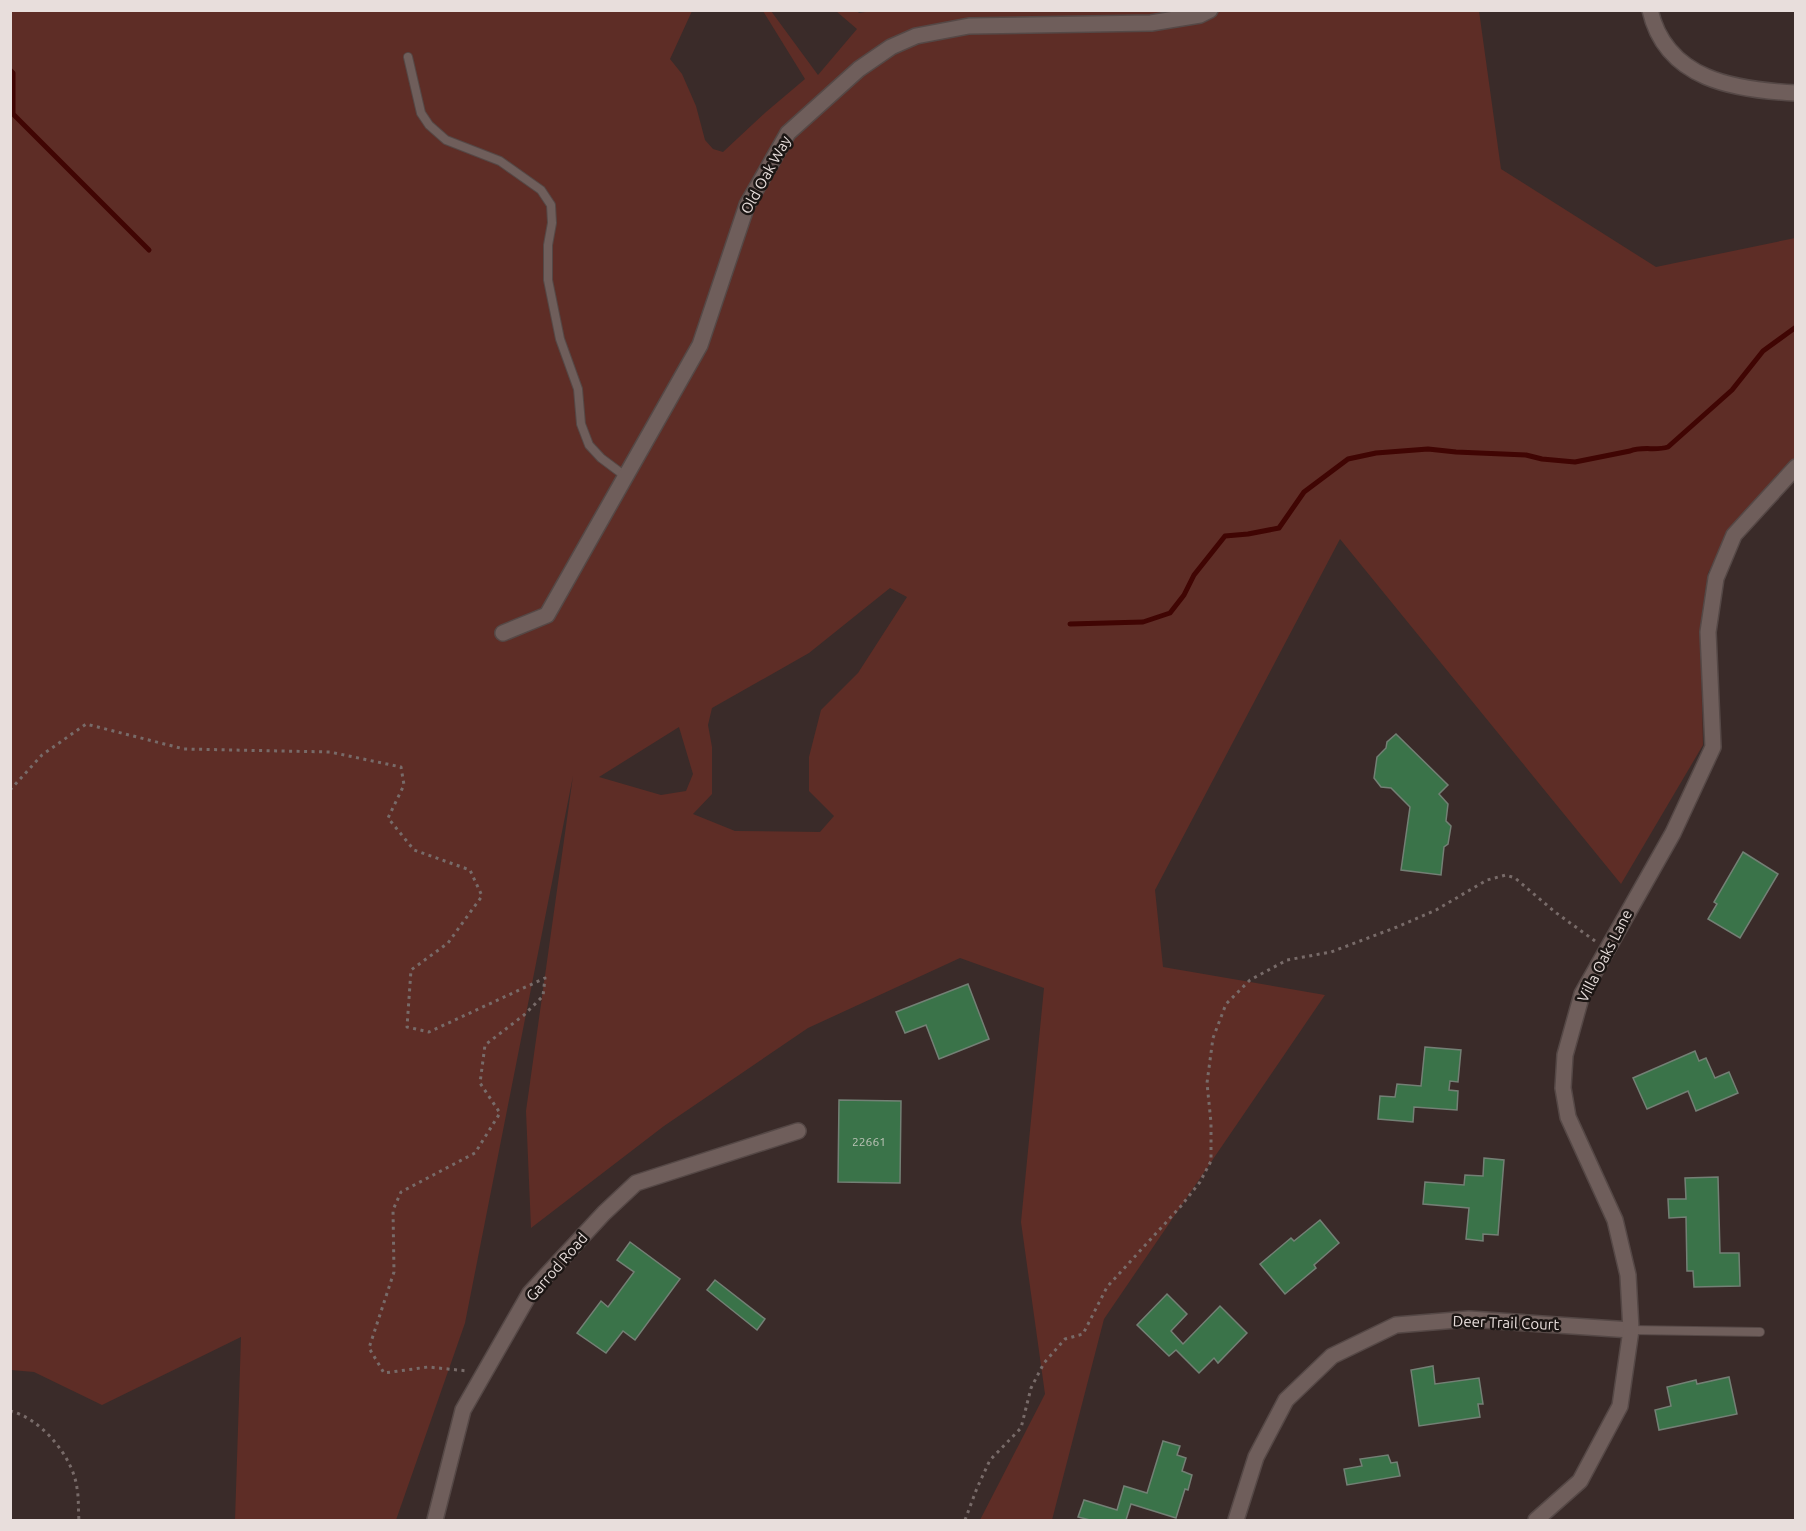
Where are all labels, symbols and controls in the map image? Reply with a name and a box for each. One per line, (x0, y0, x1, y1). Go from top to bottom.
street label: Old Oak Way (737, 133, 794, 217)
street label: Villa Oaks Lane (1574, 907, 1635, 1005)
house number: 22661 (852, 1135, 886, 1148)
street label: Garrod Road (522, 1229, 591, 1304)
street label: Deer Trail Court (1452, 1312, 1560, 1333)

